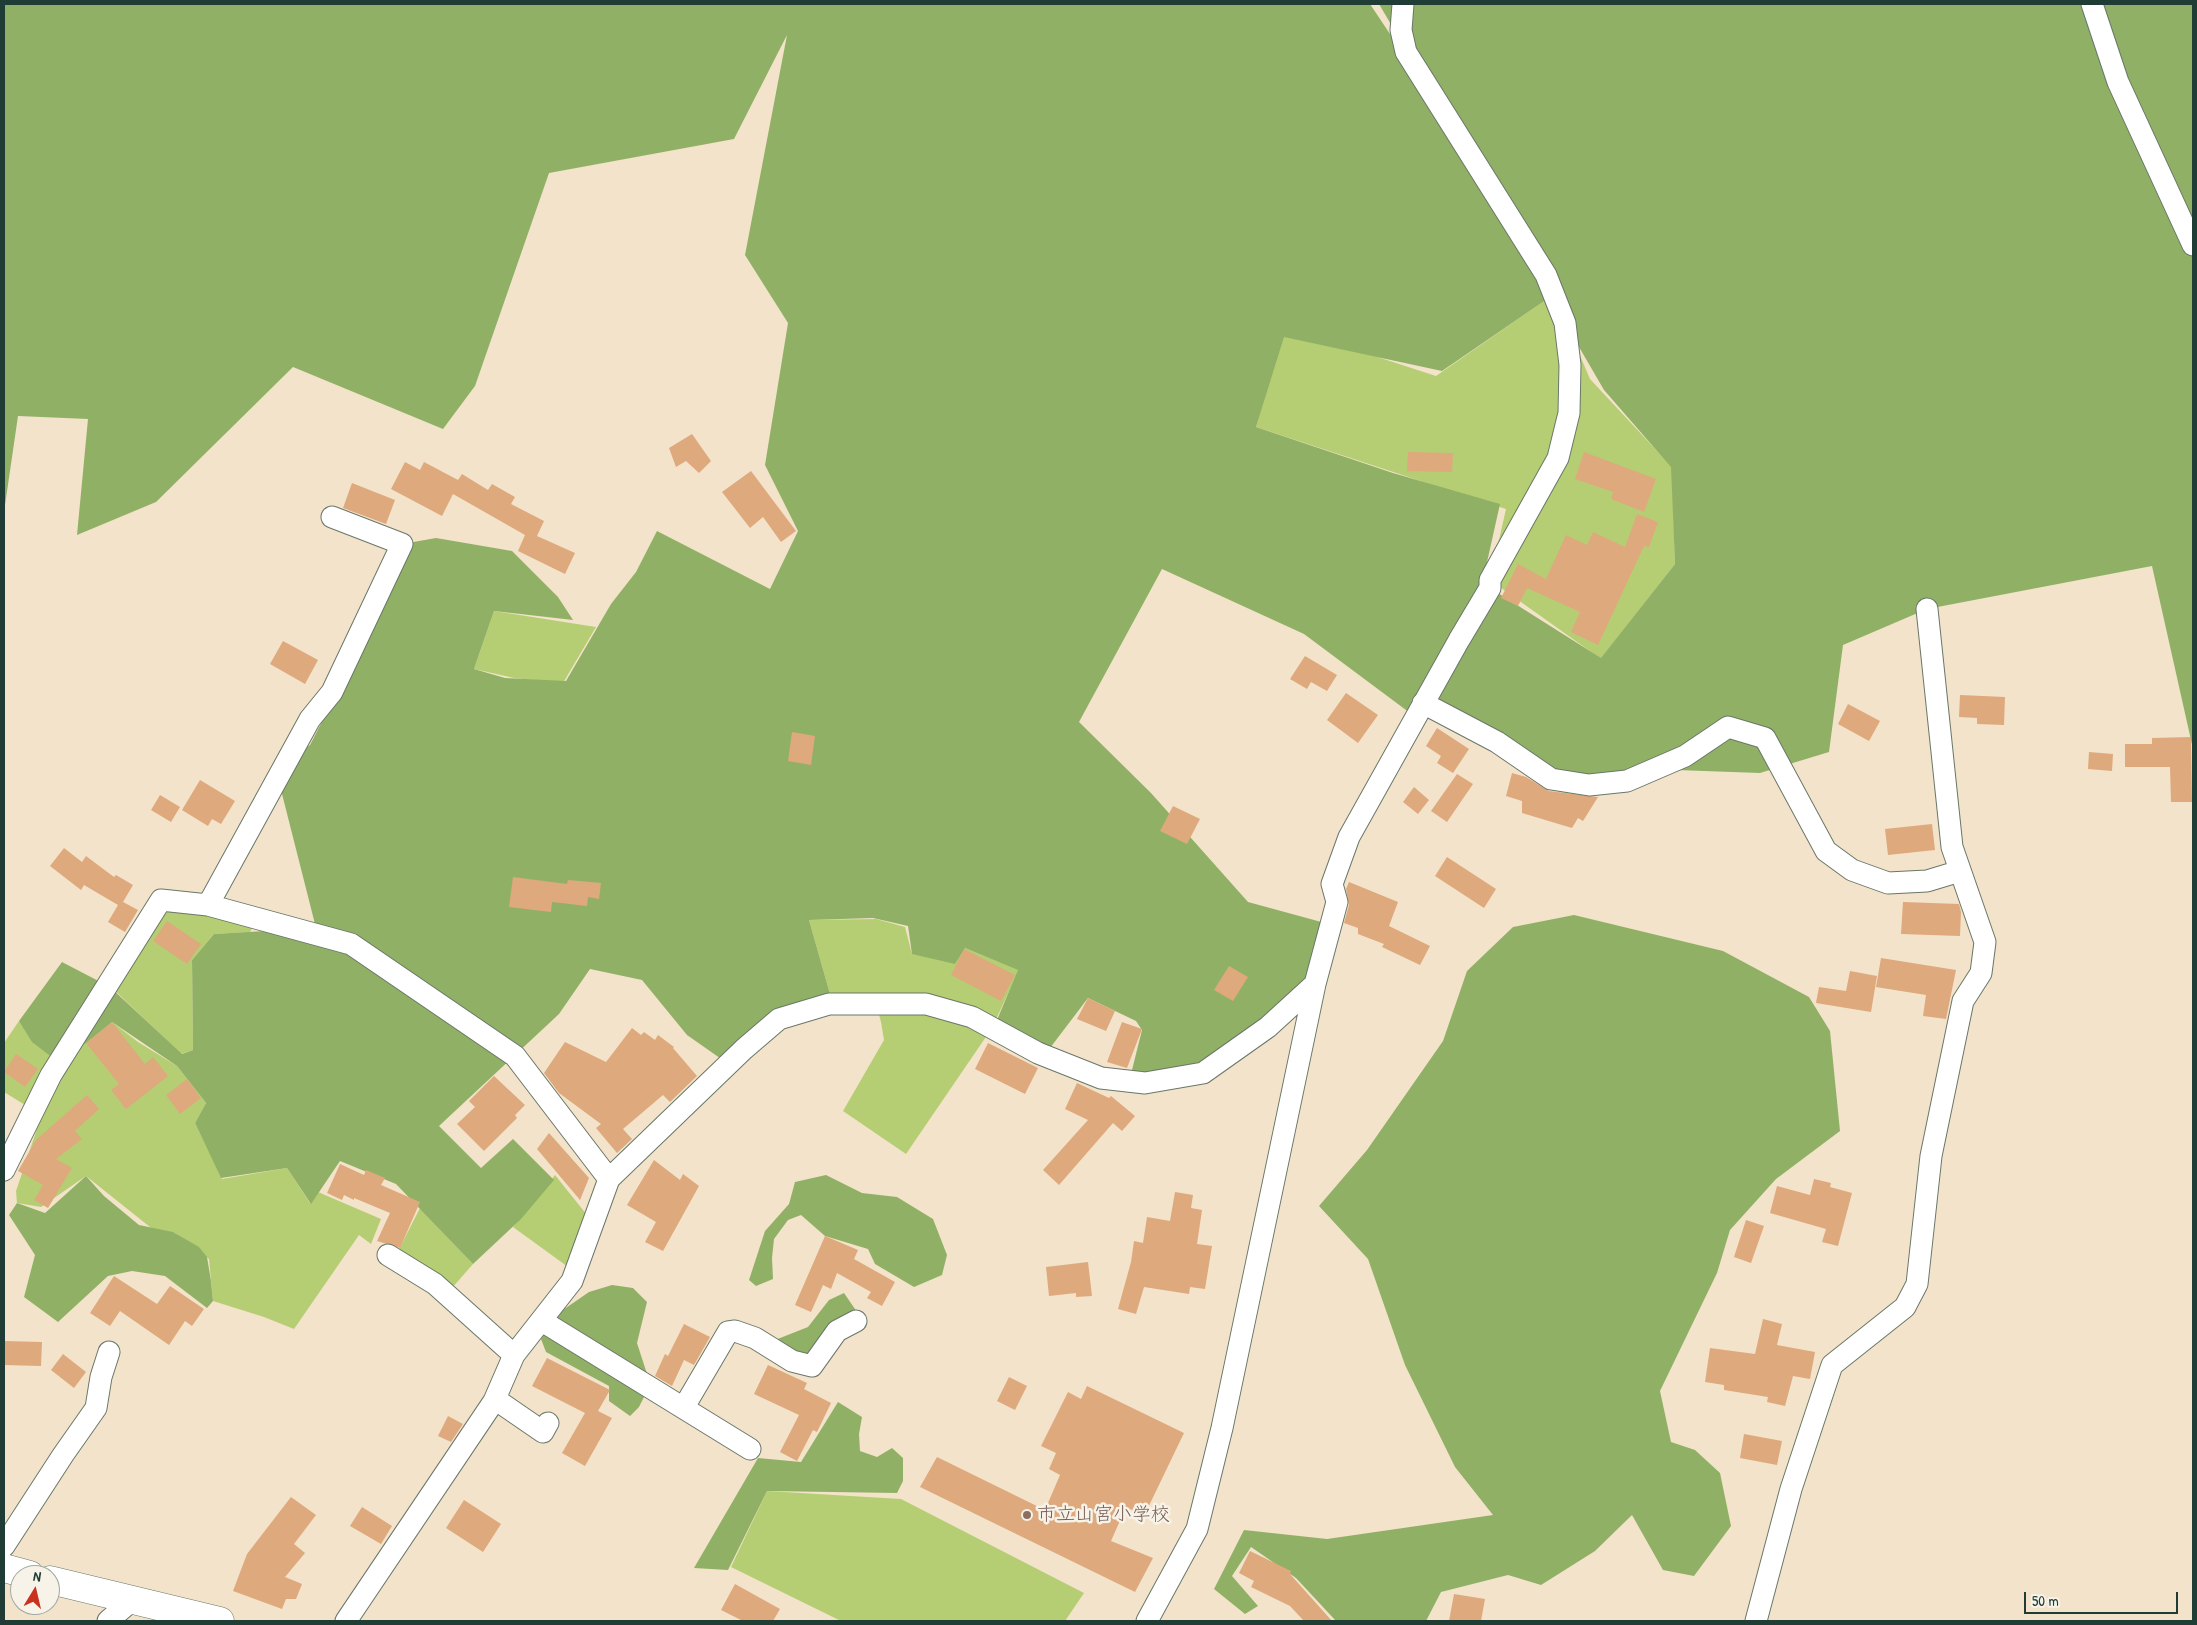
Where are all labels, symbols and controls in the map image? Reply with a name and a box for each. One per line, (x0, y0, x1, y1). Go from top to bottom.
place label: 市立山宮小学校 (1037, 1504, 1170, 1526)
marker: 市立山宮小学校 (1021, 1509, 1033, 1521)
north arrow (10, 1565, 60, 1615)
text: N (32, 1566, 42, 1586)
scale bar (2027, 1582, 2181, 1614)
text: 50 m (2032, 1590, 2059, 1611)

